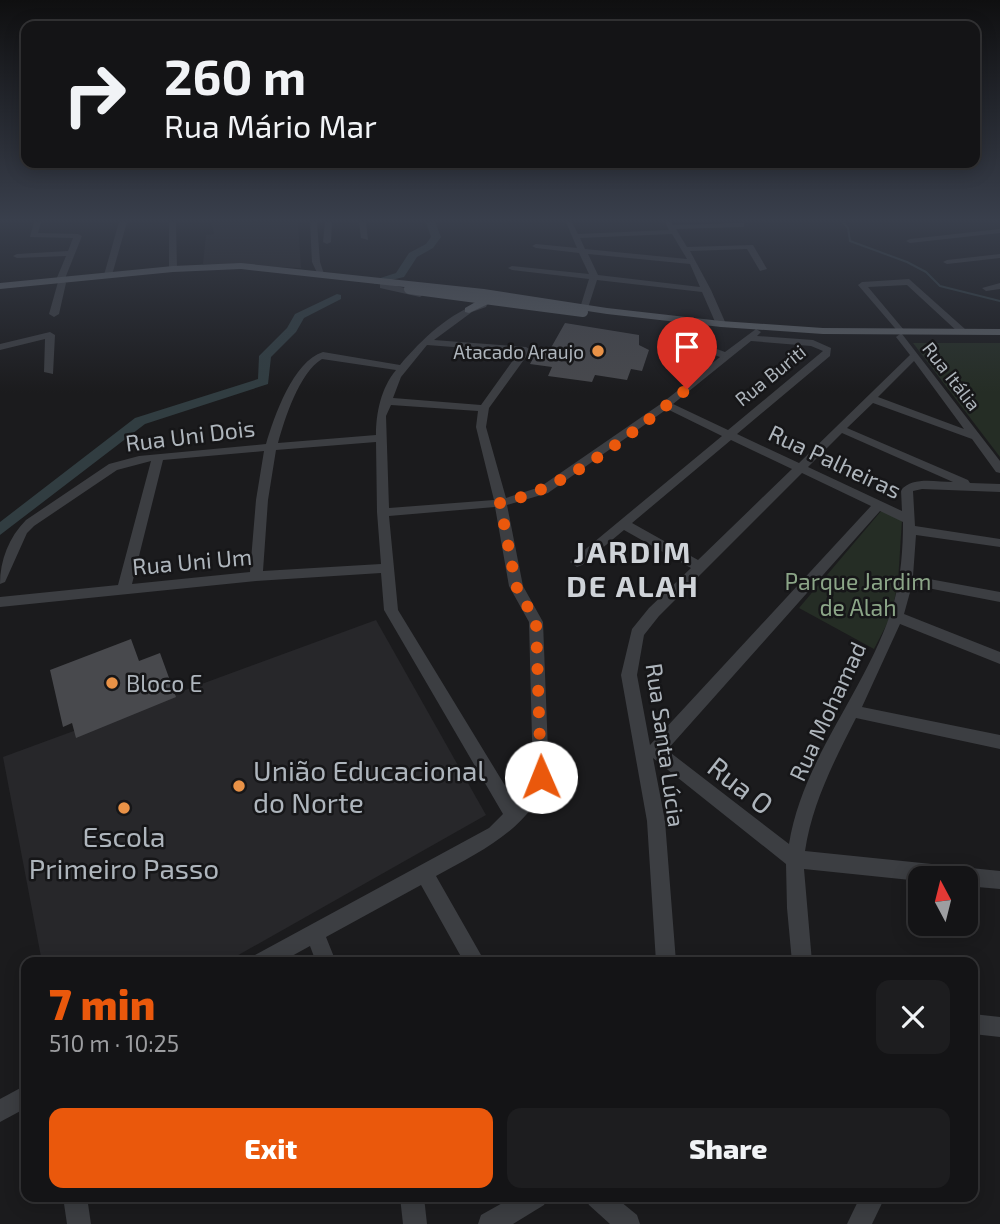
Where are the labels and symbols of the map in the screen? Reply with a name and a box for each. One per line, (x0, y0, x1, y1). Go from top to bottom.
pin (657, 317, 717, 389)
street label: Rua Itália (918, 337, 986, 415)
place label: Atacado Araujo (453, 340, 584, 363)
street label: Rua Buriti (730, 340, 810, 410)
marker: Atacado Araujo (590, 343, 606, 359)
street label: Rua Uni Dois (124, 413, 256, 457)
street label: Rua Palheiras (764, 418, 906, 504)
district label: JARDIM DE ALAH (566, 533, 700, 603)
street label: Rua Uni Um (131, 542, 253, 580)
park label: Parque Jardim de Alah (785, 567, 931, 621)
street label: Rua Mohamad (783, 637, 871, 785)
street label: Rua Santa Lúcia (641, 661, 691, 829)
place label: Bloco E (126, 669, 202, 697)
marker: Bloco E (104, 675, 120, 691)
position arrow (504, 740, 578, 814)
street label: Rua O (702, 749, 780, 821)
place label: União Educacional do Norte (253, 753, 486, 819)
marker: União Educacional do Norte (231, 778, 247, 794)
marker: Escola Primeiro Passo (116, 800, 132, 816)
place label: Escola Primeiro Passo (29, 819, 219, 885)
north arrow (908, 866, 978, 936)

